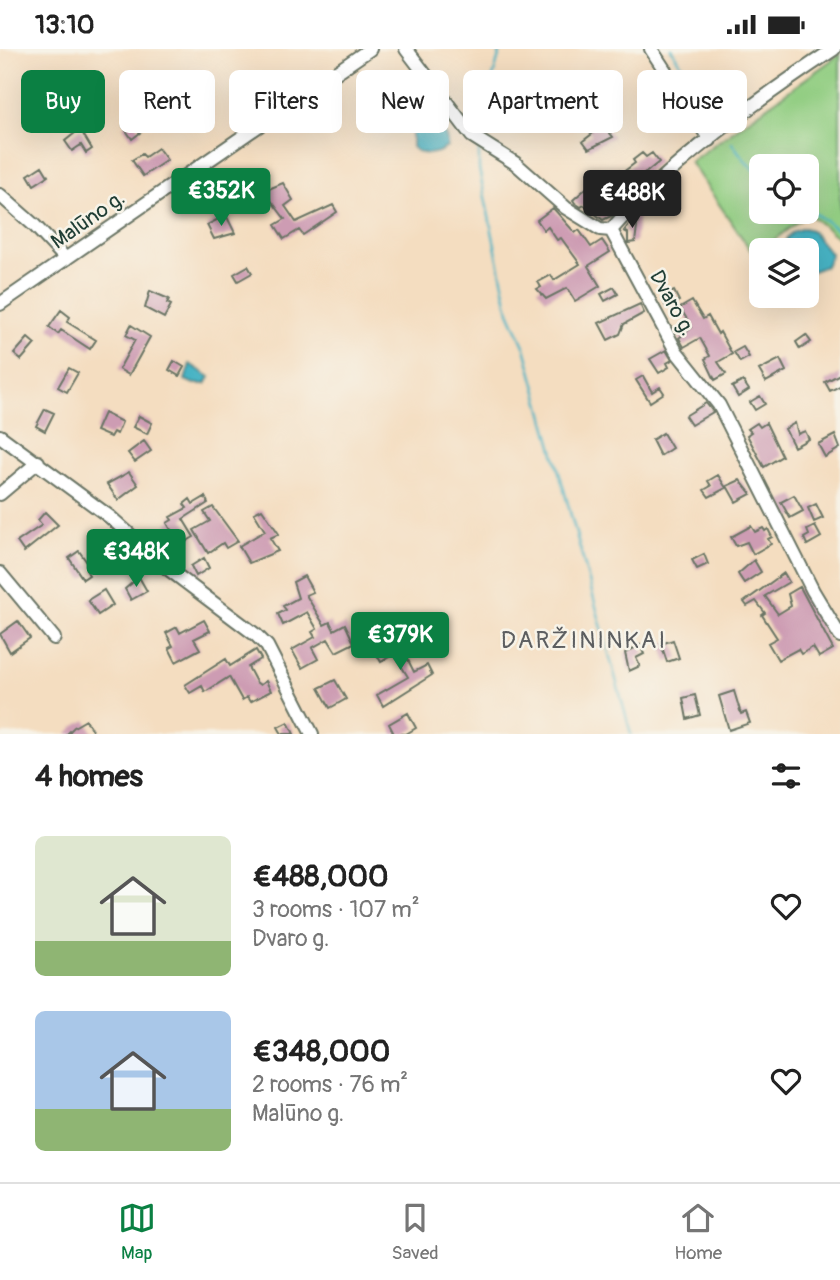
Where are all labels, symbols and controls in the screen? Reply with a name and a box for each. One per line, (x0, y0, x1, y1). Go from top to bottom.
text: 13:10 (35, 9, 95, 41)
chip: Buy (21, 70, 105, 133)
chip: Rent (119, 70, 215, 133)
chip: Filters (229, 70, 342, 133)
chip: New (356, 70, 449, 133)
chip: Apartment (463, 70, 623, 133)
chip: House (637, 70, 747, 133)
map controls (749, 154, 819, 308)
button: locate (749, 154, 819, 224)
pin: €352K (172, 169, 270, 228)
pin: €488K (583, 171, 681, 230)
text: €352K (187, 176, 255, 205)
text: €488K (599, 178, 665, 207)
street label: Malūno g. (46, 185, 130, 255)
button: layers (749, 238, 819, 308)
street label: Dvaro g. (643, 266, 701, 340)
pin: €348K (87, 529, 185, 589)
text: €348K (103, 537, 169, 566)
pin: €379K (351, 613, 449, 672)
text: €379K (367, 620, 433, 649)
district label: DARŽININKAI (501, 626, 667, 655)
icon: filters (767, 757, 805, 795)
text: 4 homes (35, 758, 143, 795)
text: €488,000 (252, 858, 389, 895)
icon: home (91, 864, 175, 948)
icon: heart (767, 887, 805, 925)
text: 3 rooms · 107 m² (252, 895, 420, 924)
text: Dvaro g. (252, 924, 329, 953)
text: €348,000 (252, 1033, 390, 1070)
icon: home (91, 1039, 175, 1123)
icon: heart (767, 1062, 805, 1100)
text: 2 rooms · 76 m² (252, 1070, 408, 1099)
text: Malūno g. (252, 1099, 344, 1128)
tab: Map (118, 1199, 156, 1265)
tab: Saved (391, 1199, 439, 1265)
tab: Home (674, 1199, 722, 1265)

